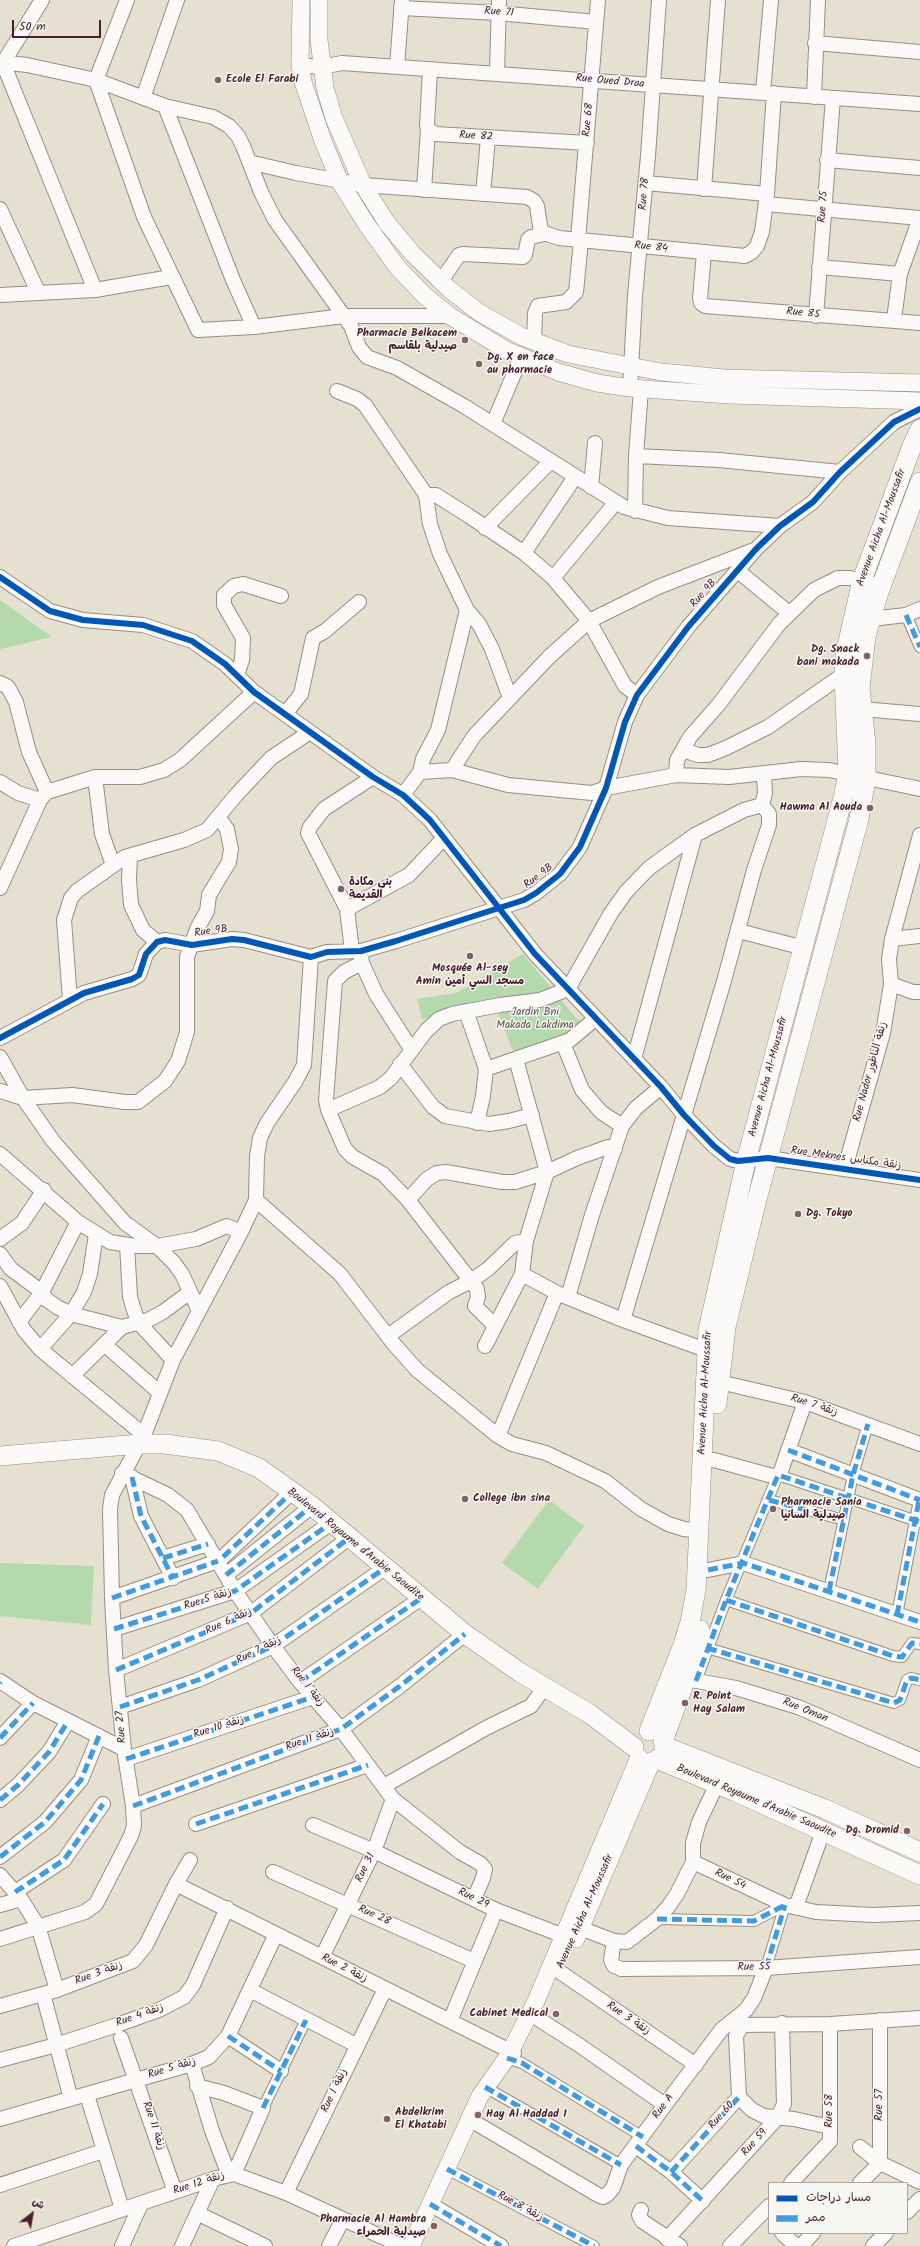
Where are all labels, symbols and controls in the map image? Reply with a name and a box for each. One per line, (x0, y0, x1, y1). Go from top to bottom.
street label: Rue 71 (484, 5, 514, 21)
scale bar (14, 12, 103, 38)
text: 50 m (19, 17, 46, 36)
street label: Rue Oued Draa (575, 72, 645, 92)
place label: Ecole El Farabi (226, 73, 298, 87)
marker: Ecole El Farabi (213, 75, 223, 85)
street label: Rue 68 (581, 103, 597, 137)
street label: Rue 82 (459, 130, 493, 144)
street label: Rue 78 (637, 177, 653, 211)
street label: Rue 75 (816, 191, 832, 223)
street label: Rue 84 (634, 240, 668, 256)
street label: Rue 85 (786, 306, 820, 322)
place label: Pharmacie Belkacem صيدلية بلقاسم (357, 327, 457, 353)
marker: Pharmacie Belkacem صيدلية بلقاسم (460, 335, 470, 345)
place label: Dg. X en face au pharmacie (487, 351, 554, 377)
marker: Dg. X en face au pharmacie (474, 359, 484, 369)
street label: Avenue Aicha Al-Moussafir (855, 468, 909, 588)
street label: Rue 9B (688, 577, 720, 611)
place label: Dg. Snack bani makada (797, 643, 859, 669)
marker: Dg. Snack bani makada (862, 651, 872, 661)
place label: Hawma Al Aouda (780, 801, 862, 815)
marker: Hawma Al Aouda (865, 803, 875, 813)
street label: Rue 9B (522, 862, 556, 892)
place label: بني مكادة القديمة (349, 876, 392, 902)
marker: بني مكادة القديمة (336, 884, 346, 894)
street label: Rue 9B (194, 923, 228, 941)
marker: Mosquée Al-sey Amin مسجد السي أمين (465, 951, 475, 961)
place label: Mosquée Al-sey Amin مسجد السي أمين (416, 962, 524, 988)
park label: Jardin Bni Makada Lakdima (496, 1006, 574, 1032)
street label: Avenue Aicha Al-Moussafir (747, 1015, 791, 1139)
street label: Rue Nador زنقة الناظور (851, 1021, 891, 1123)
street label: Rue Meknes زنقة مكناس (790, 1145, 902, 1173)
place label: Dg. Tokyo (806, 1207, 853, 1221)
marker: Dg. Tokyo (793, 1209, 803, 1219)
street label: Avenue Aicha Al-Moussafir (696, 1331, 716, 1455)
street label: Rue 7 زنقة (789, 1392, 839, 1420)
street label: Boulevard Royaume d'Arabie Saoudite (284, 1486, 426, 1604)
place label: College ibn sina (473, 1492, 550, 1506)
marker: College ibn sina (460, 1494, 470, 1504)
place label: Pharmacie Sania صيدلية السانيا (781, 1496, 862, 1522)
marker: Pharmacie Sania صيدلية السانيا (768, 1504, 778, 1514)
street label: Rue 5 زنقة (182, 1586, 234, 1614)
street label: Rue 6 زنقة (204, 1606, 254, 1638)
street label: Rue 7 زنقة (234, 1634, 284, 1668)
street label: Rue 1 زنقة (287, 1665, 327, 1709)
place label: R. Point Hay Salam (693, 1690, 745, 1716)
street label: Rue Oman (780, 1696, 830, 1726)
marker: R. Point Hay Salam (680, 1698, 690, 1708)
street label: Rue 27 (114, 1710, 130, 1744)
street label: Rue 10 زنقة (192, 1714, 246, 1742)
street label: Rue 11 زنقة (284, 1726, 336, 1754)
street label: Boulevard Royaume d'Arabie Saoudite (674, 1762, 838, 1842)
place label: Dg. Dromid (845, 1824, 899, 1838)
marker: Dg. Dromid (902, 1826, 912, 1836)
street label: Rue 31 (353, 1851, 379, 1885)
street label: Avenue Aicha Al-Moussafir (555, 1853, 617, 1971)
street label: Rue 54 (712, 1867, 748, 1893)
street label: Rue 29 (455, 1886, 491, 1912)
street label: Rue 28 (356, 1903, 392, 1929)
street label: Rue 2 زنقة (319, 1952, 369, 1986)
street label: Rue 3 زنقة (73, 1959, 125, 1989)
street label: Rue 55 (737, 1961, 771, 1975)
street label: Rue 3 زنقة (604, 2000, 652, 2038)
street label: Rue 4 زنقة (114, 2001, 166, 2031)
place label: Cabinet Medical (469, 2007, 548, 2021)
marker: Cabinet Medical (551, 2009, 561, 2019)
street label: Rue 5 زنقة (146, 2055, 198, 2083)
street label: Rue 1 زنقة (319, 2067, 351, 2115)
street label: Rue 57 (873, 2089, 887, 2121)
street label: Rue A (651, 2092, 677, 2122)
street label: Rue 58 (823, 2094, 837, 2128)
street label: Rue 60 (706, 2099, 738, 2133)
street label: Rue 11 زنقة (139, 2100, 167, 2152)
place label: Abdelkrim El Khatabi (395, 2106, 446, 2132)
place label: Hay Al Haddad 1 (486, 2108, 567, 2122)
marker: Hay Al Haddad 1 (473, 2110, 483, 2120)
marker: Abdelkrim El Khatabi (382, 2114, 392, 2124)
street label: Rue 59 (739, 2127, 771, 2159)
street label: Rue 12 زنقة (172, 2169, 226, 2199)
legend (768, 2182, 908, 2234)
text: مسار دراجات (806, 2188, 871, 2207)
street label: Rue 8 زنقة (495, 2189, 545, 2225)
text: ش (28, 2193, 48, 2215)
north arrow (12, 2194, 52, 2234)
text: ممر (806, 2208, 825, 2227)
place label: Pharmacie Al Hambra صيدلية الحمراء (320, 2213, 426, 2239)
marker: Pharmacie Al Hambra صيدلية الحمراء (429, 2221, 439, 2231)

